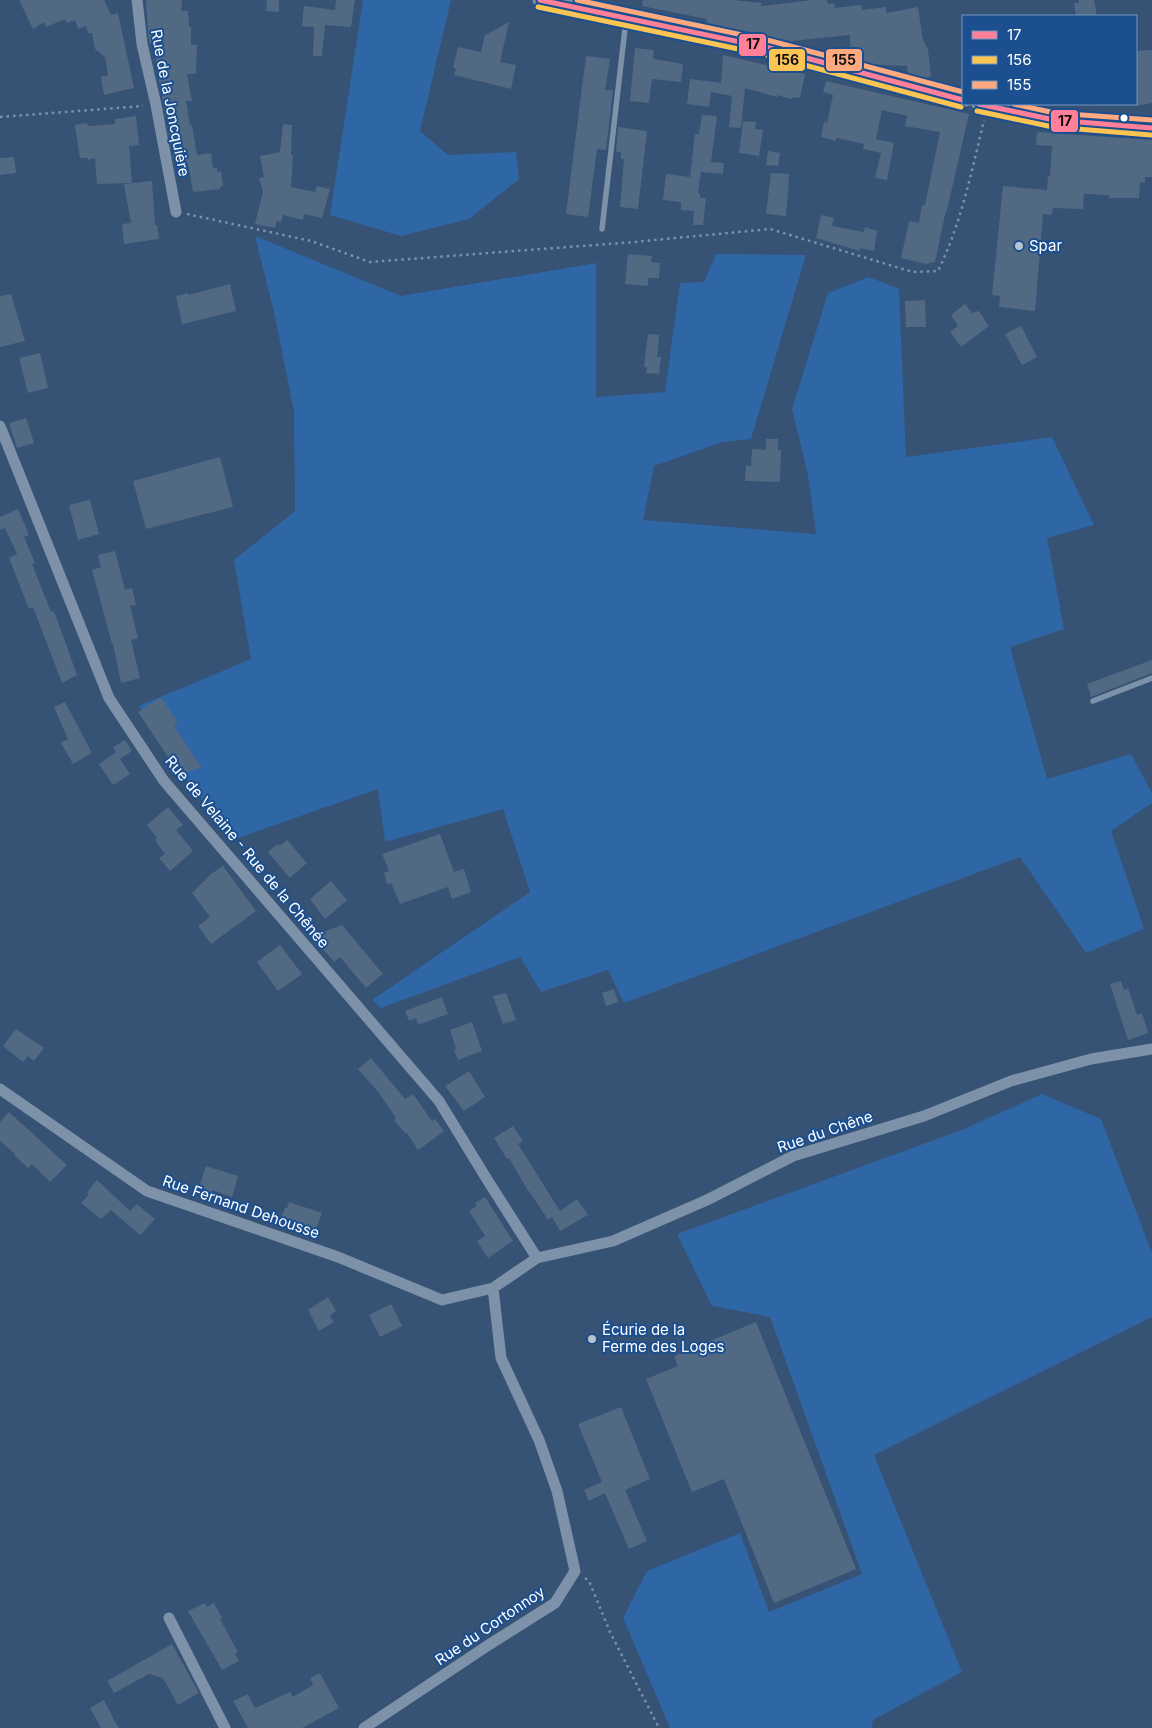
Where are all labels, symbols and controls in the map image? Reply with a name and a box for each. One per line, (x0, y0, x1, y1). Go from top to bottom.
legend (962, 15, 1137, 105)
text: 17 (1007, 25, 1022, 44)
street label: Rue de la Joncquière (147, 28, 194, 178)
line badge: 17 (738, 33, 767, 57)
text: 17 (746, 35, 760, 52)
line badge: 156 (768, 48, 806, 72)
line badge: 155 (825, 48, 863, 72)
text: 156 (1007, 50, 1032, 69)
text: 156 (775, 51, 799, 68)
text: 155 (832, 51, 856, 68)
text: 155 (1007, 75, 1031, 94)
line badge: 17 (1050, 109, 1079, 133)
text: 17 (1058, 112, 1072, 129)
unlabelled marker (1119, 113, 1129, 123)
place label: Spar (1029, 236, 1062, 255)
marker: Spar (1013, 240, 1025, 252)
street label: Rue de Velaine - Rue de la Chênée (161, 752, 334, 952)
street label: Rue du Chêne (774, 1106, 875, 1157)
street label: Rue Fernand Dehousse (160, 1171, 322, 1242)
place label: Écurie de la Ferme des Loges (602, 1320, 724, 1356)
marker: Écurie de la Ferme des Loges (586, 1333, 598, 1345)
street label: Rue du Cortonnoy (431, 1582, 549, 1669)

